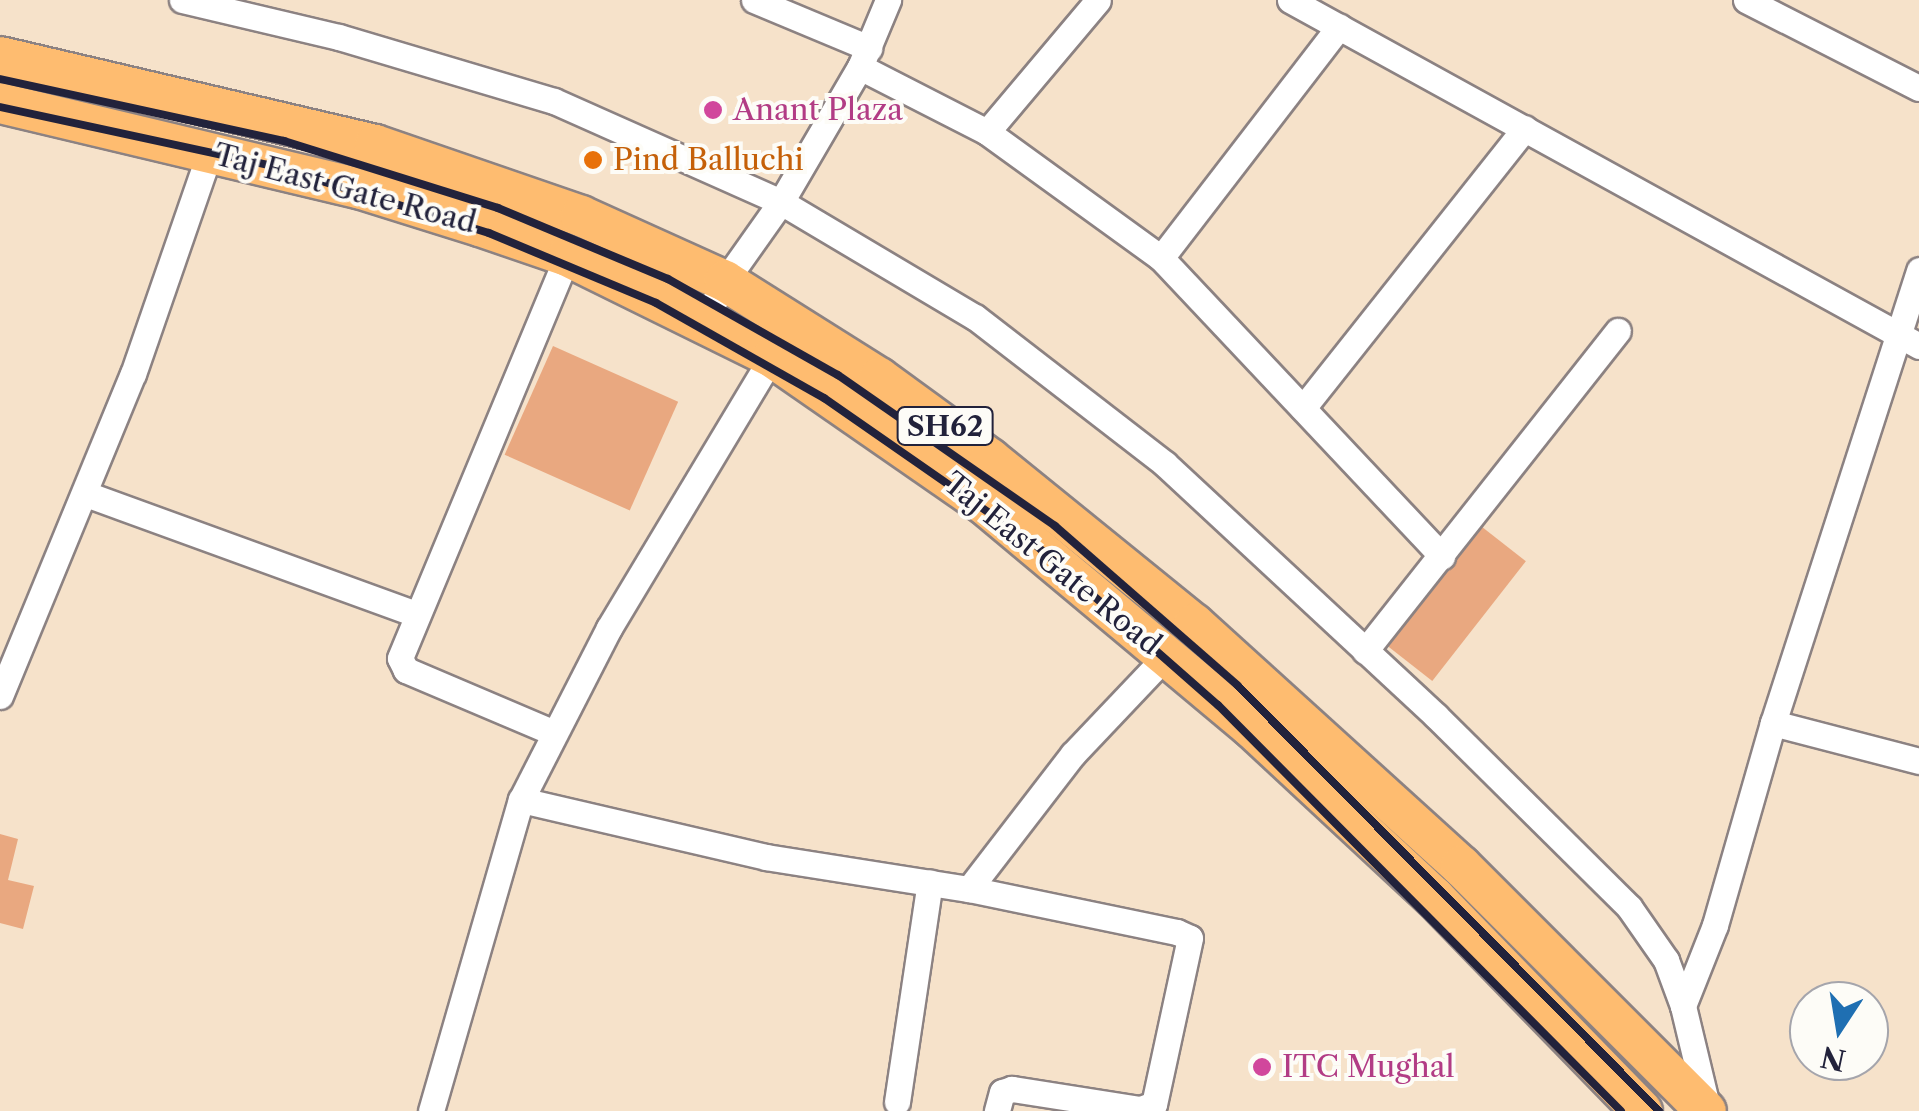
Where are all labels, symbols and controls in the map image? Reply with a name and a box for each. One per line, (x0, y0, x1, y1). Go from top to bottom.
place label: Anant Plaza (733, 92, 903, 128)
marker: Anant Plaza (702, 99, 724, 121)
street label: Taj East Gate Road (210, 137, 480, 241)
place label: Pind Balluchi (613, 142, 804, 178)
marker: Pind Balluchi (582, 149, 604, 171)
road number: SH62 (895, 403, 995, 449)
street label: Taj East Gate Road (936, 465, 1168, 663)
north arrow (1789, 981, 1889, 1081)
text: N (1818, 1039, 1849, 1078)
place label: ITC Mughal (1282, 1049, 1455, 1085)
marker: ITC Mughal (1251, 1056, 1273, 1078)

